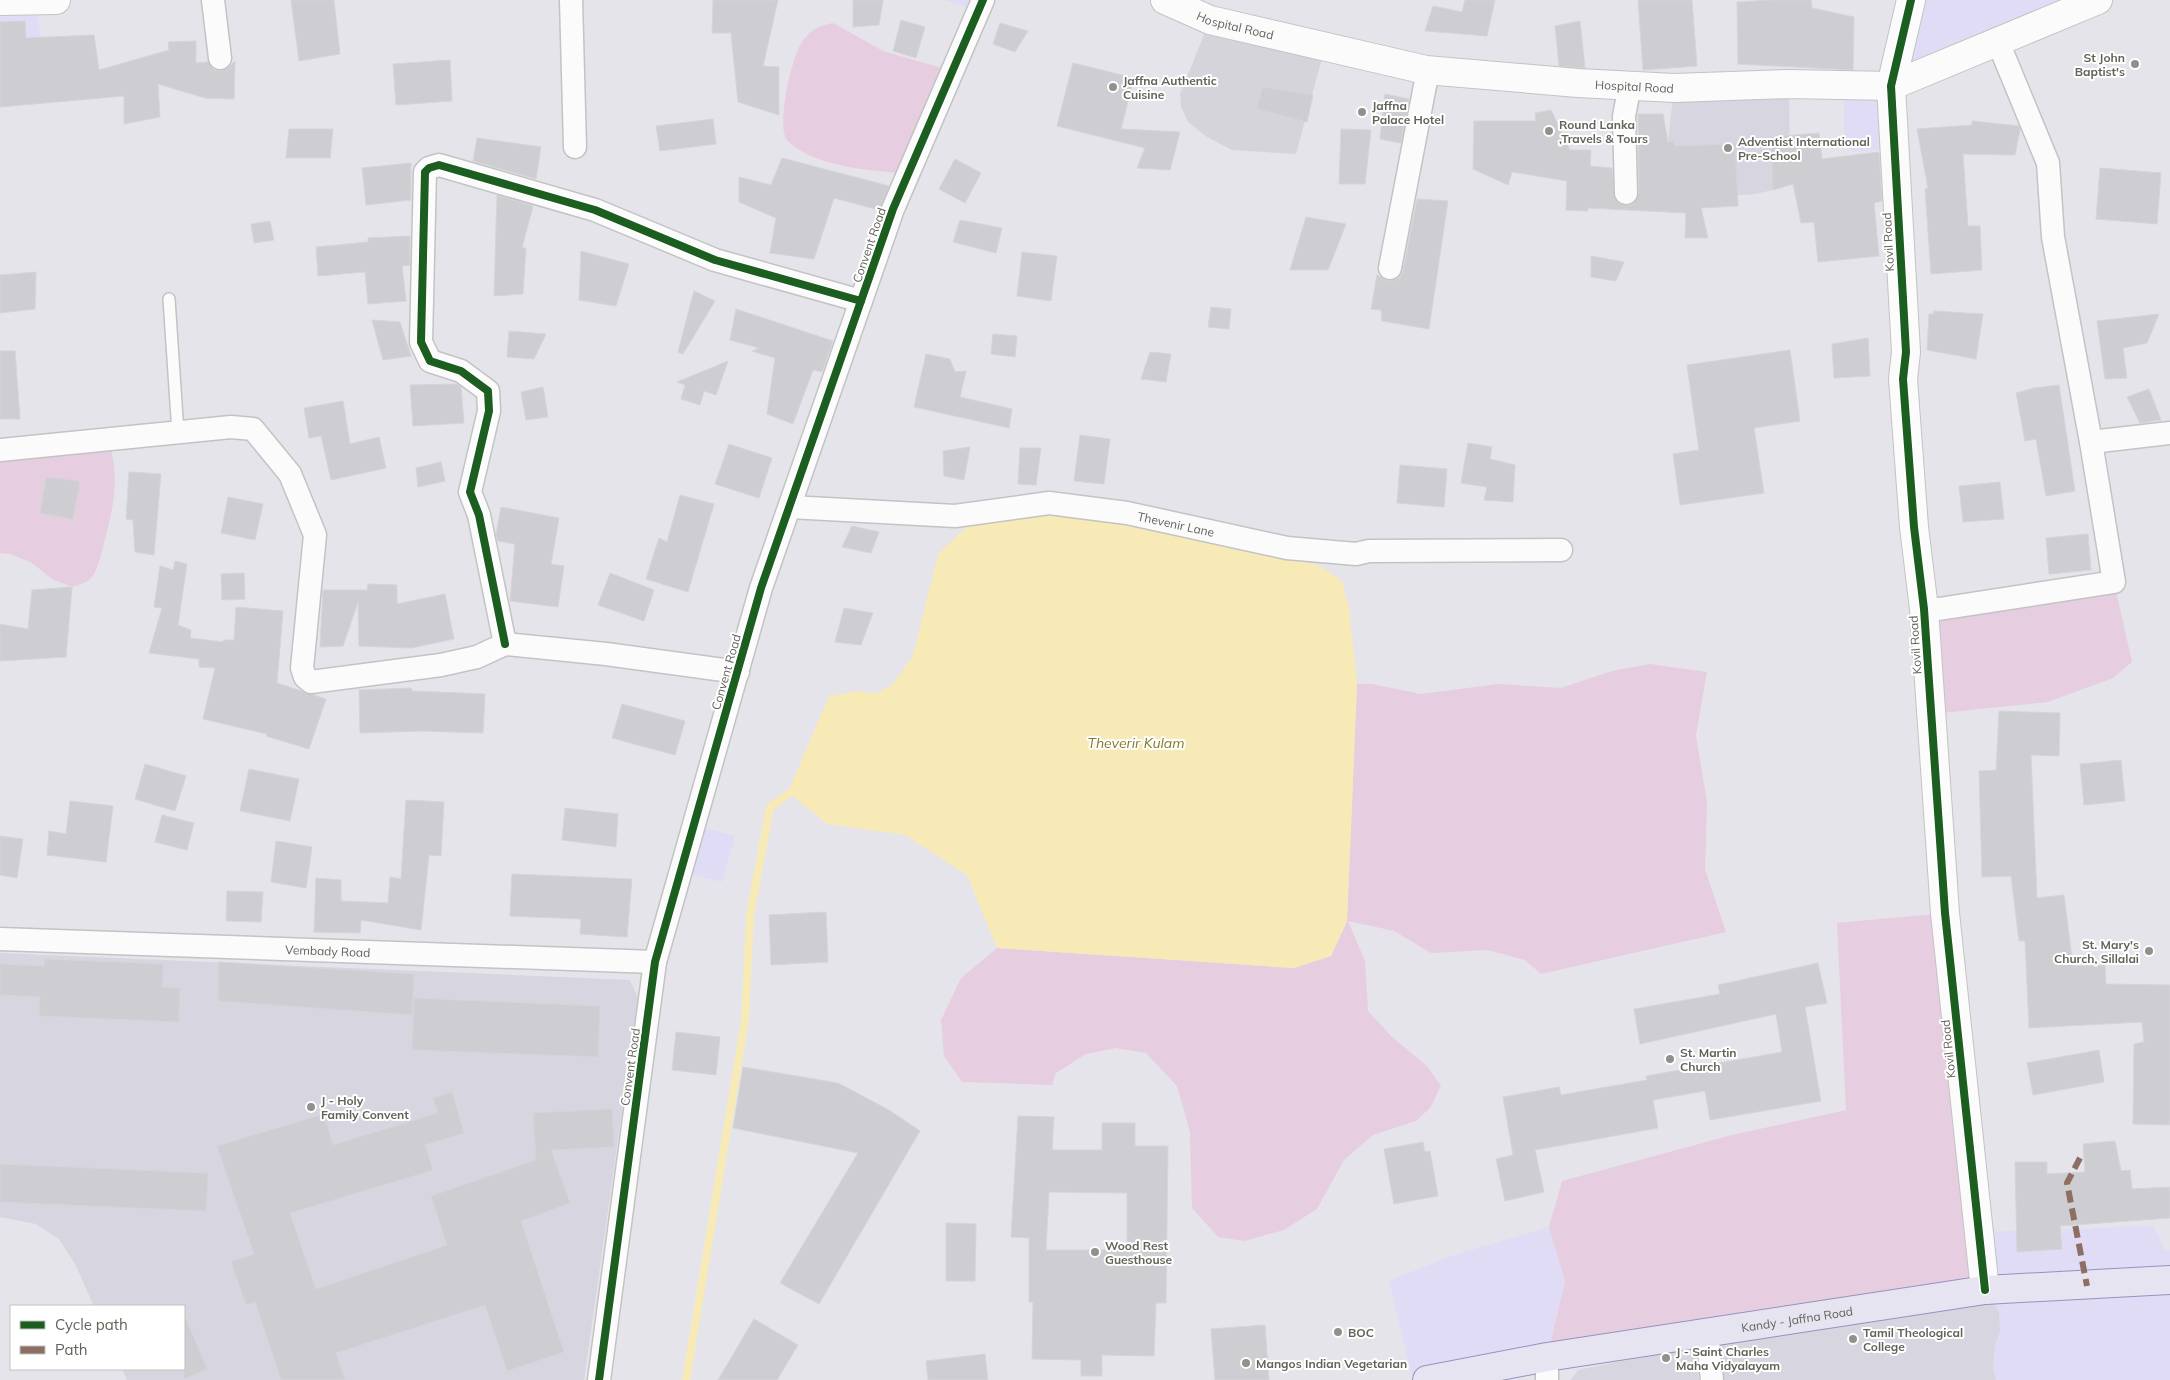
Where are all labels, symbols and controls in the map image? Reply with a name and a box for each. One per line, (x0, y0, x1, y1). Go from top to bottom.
street label: Hospital Road (1194, 8, 1275, 42)
place label: St John Baptist's (2075, 50, 2125, 79)
marker: St John Baptist's (2129, 58, 2141, 70)
place label: Jaffna Authentic Cuisine (1123, 73, 1217, 102)
street label: Hospital Road (1595, 76, 1674, 95)
marker: Jaffna Authentic Cuisine (1107, 81, 1119, 93)
place label: Jaffna Palace Hotel (1372, 98, 1444, 127)
marker: Jaffna Palace Hotel (1356, 106, 1368, 118)
place label: Round Lanka ,Travels & Tours (1559, 117, 1648, 146)
marker: Round Lanka ,Travels & Tours (1543, 125, 1555, 137)
place label: Adventist International Pre-School (1738, 134, 1870, 163)
marker: Adventist International Pre-School (1722, 142, 1734, 154)
street label: Convent Road (849, 206, 889, 284)
street label: Kovil Road (1879, 212, 1897, 272)
street label: Thevenir Lane (1136, 508, 1216, 539)
street label: Kovil Road (1905, 615, 1925, 675)
street label: Convent Road (708, 632, 744, 712)
water label: Theverir Kulam (1087, 734, 1185, 752)
place label: St. Mary's Church, Sillalai (2054, 937, 2139, 966)
street label: Vembady Road (285, 942, 371, 960)
marker: St. Mary's Church, Sillalai (2143, 945, 2155, 957)
street label: Kovil Road (1937, 1019, 1959, 1079)
street label: Convent Road (617, 1027, 643, 1107)
place label: St. Martin Church (1680, 1045, 1737, 1074)
marker: St. Martin Church (1664, 1053, 1676, 1065)
place label: J - Holy Family Convent (321, 1093, 409, 1122)
marker: J - Holy Family Convent (305, 1101, 317, 1113)
place label: Wood Rest Guesthouse (1105, 1238, 1173, 1267)
marker: Wood Rest Guesthouse (1089, 1246, 1101, 1258)
street label: Kandy - Jaffna Road (1740, 1303, 1854, 1335)
legend (10, 1305, 185, 1370)
text: Cycle path (55, 1315, 128, 1334)
place label: BOC (1348, 1325, 1374, 1340)
place label: Tamil Theological College (1863, 1325, 1963, 1354)
marker: BOC (1332, 1326, 1344, 1338)
marker: Tamil Theological College (1847, 1333, 1859, 1345)
text: Path (55, 1340, 87, 1359)
place label: J - Saint Charles Maha Vidyalayam (1676, 1344, 1780, 1373)
marker: J - Saint Charles Maha Vidyalayam (1660, 1352, 1672, 1364)
place label: Mangos Indian Vegetarian (1256, 1356, 1407, 1371)
marker: Mangos Indian Vegetarian (1240, 1357, 1252, 1369)

